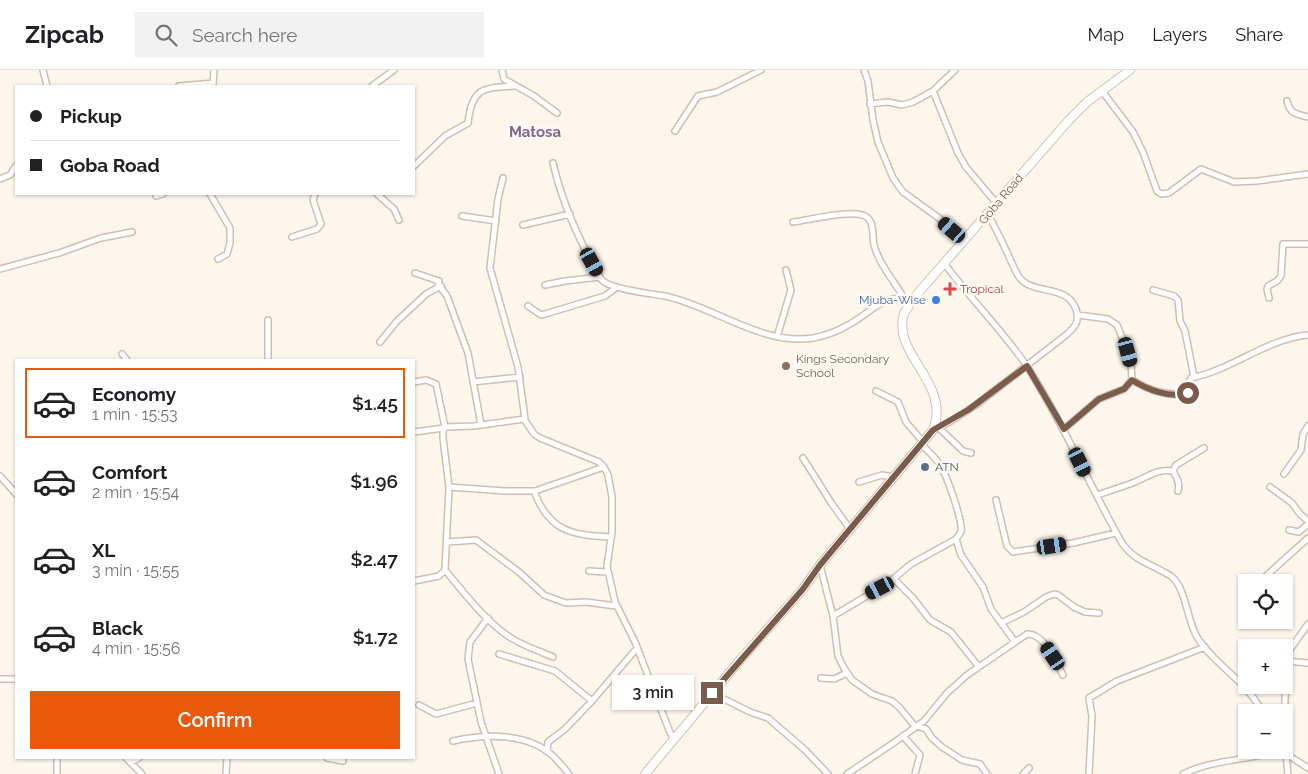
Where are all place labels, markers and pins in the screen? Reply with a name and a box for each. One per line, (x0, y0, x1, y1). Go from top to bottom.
place label: Tropical (960, 282, 1005, 296)
marker: Tropical (944, 283, 956, 295)
place label: Mjuba-Wise (859, 293, 926, 307)
marker: Mjuba-Wise (930, 294, 942, 306)
place label: Kings Secondary School (796, 352, 890, 380)
marker: Kings Secondary School (780, 360, 792, 372)
place label: ATN (935, 460, 959, 474)
marker: ATN (919, 461, 931, 473)

